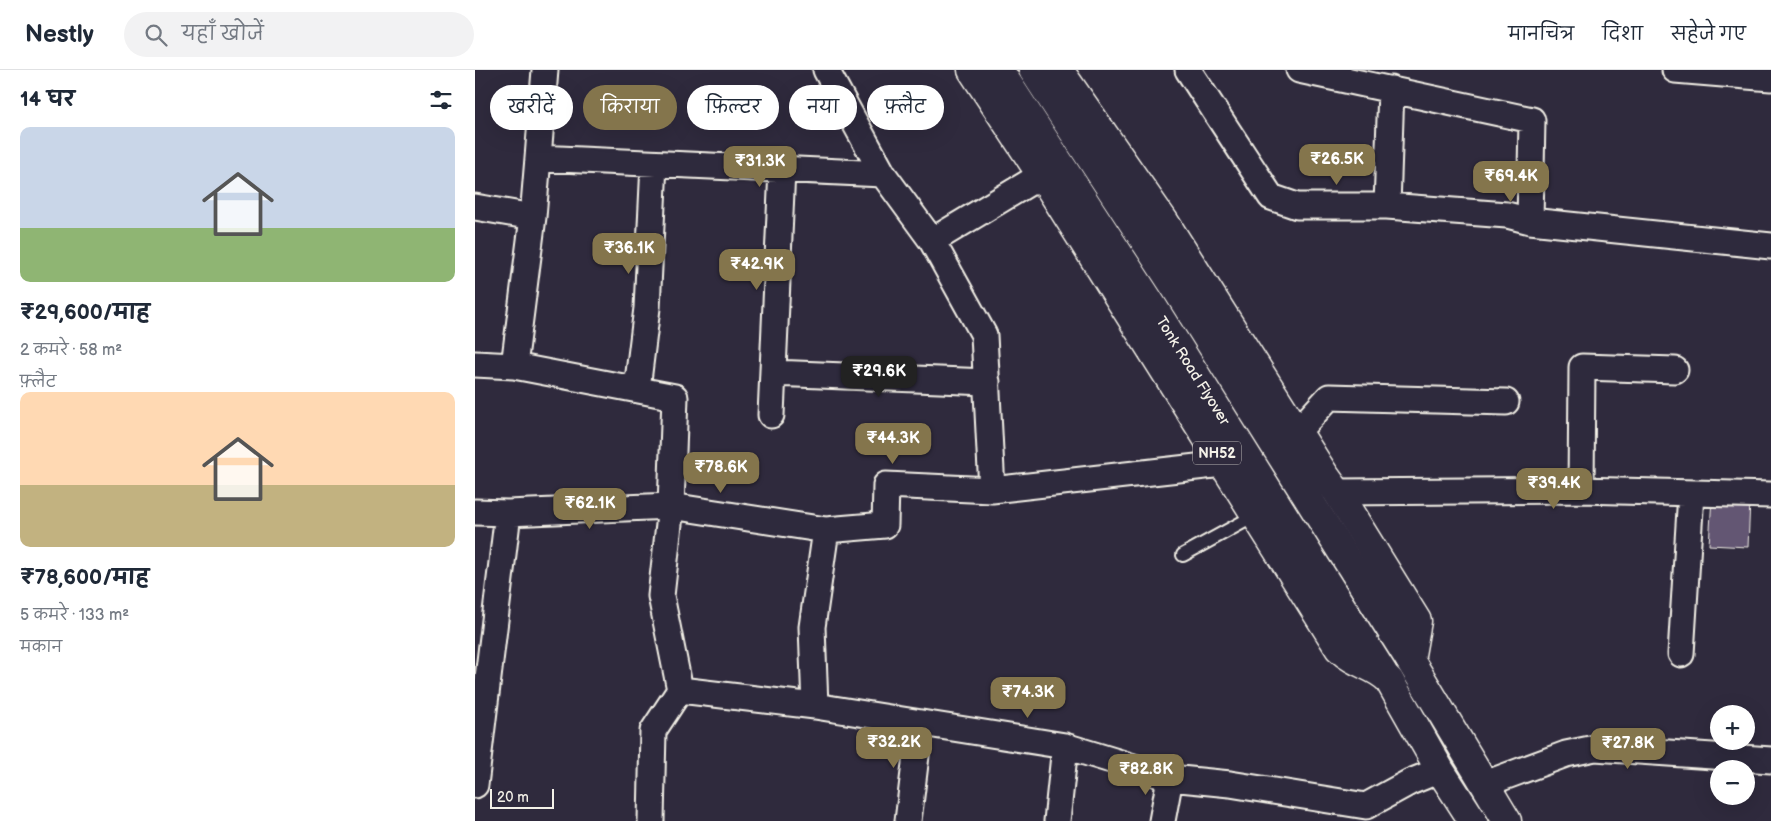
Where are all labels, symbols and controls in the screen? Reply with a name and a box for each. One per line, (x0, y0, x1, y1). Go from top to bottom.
search box (124, 12, 474, 57)
text: Nestly (25, 20, 94, 49)
icon: search (142, 21, 170, 49)
text: यहाँ खोजें (182, 23, 264, 46)
text: मानचित्र (1508, 24, 1574, 45)
text: दिशा (1602, 24, 1643, 45)
text: सहेजे गए (1671, 24, 1746, 45)
chip: खरीदें (490, 85, 573, 130)
chip: किराया (583, 85, 677, 130)
chip: फ़िल्टर (687, 85, 779, 130)
chip: नया (789, 85, 857, 130)
chip: फ़्लैट (867, 85, 944, 130)
icon: filters (427, 86, 455, 114)
text: 14 घर (20, 87, 75, 112)
pin: ₹26.5K (1296, 144, 1378, 186)
pin: ₹31.3K (719, 146, 801, 188)
text: ₹26.5K (1310, 150, 1364, 169)
text: ₹31.3K (735, 152, 785, 171)
icon: home (193, 159, 283, 249)
pin: ₹69.4K (1470, 160, 1552, 203)
text: ₹69.4K (1484, 167, 1538, 186)
pin: ₹36.1K (588, 232, 670, 275)
text: ₹36.1K (603, 239, 655, 258)
pin: ₹42.9K (716, 248, 798, 291)
text: ₹42.9K (730, 255, 784, 274)
text: ₹29,600/माह (20, 300, 150, 325)
street label: Tonk Road Flyover (1152, 313, 1235, 429)
text: 2 कमरे · 58 m² (20, 341, 122, 360)
pin: ₹29.6K (838, 356, 920, 398)
text: ₹29.6K (852, 362, 906, 381)
text: फ़्लैट (20, 373, 56, 392)
pin: ₹44.3K (852, 422, 934, 465)
icon: home (193, 424, 283, 514)
text: ₹44.3K (866, 429, 920, 448)
road number: NH52 (1193, 442, 1241, 464)
pin: ₹78.6K (680, 452, 762, 494)
text: ₹78.6K (694, 458, 748, 477)
pin: ₹39.4K (1513, 468, 1595, 510)
text: ₹39.4K (1527, 474, 1581, 493)
pin: ₹62.1K (549, 488, 631, 530)
text: ₹62.1K (564, 494, 616, 513)
text: ₹78,600/माह (20, 565, 149, 590)
text: 5 कमरे · 133 m² (20, 606, 129, 625)
text: मकान (20, 638, 62, 657)
pin: ₹74.3K (987, 676, 1069, 719)
text: ₹74.3K (1002, 683, 1054, 702)
map controls (1710, 705, 1755, 805)
button: + (1710, 705, 1755, 750)
pin: ₹32.2K (853, 726, 935, 769)
pin: ₹27.8K (1587, 728, 1669, 770)
text: ₹32.2K (867, 733, 921, 752)
text: ₹27.8K (1602, 734, 1655, 753)
pin: ₹82.8K (1105, 754, 1187, 796)
text: ₹82.8K (1119, 760, 1173, 779)
button: − (1710, 760, 1755, 805)
scale bar (490, 786, 554, 809)
text: 20 m (497, 789, 529, 806)

